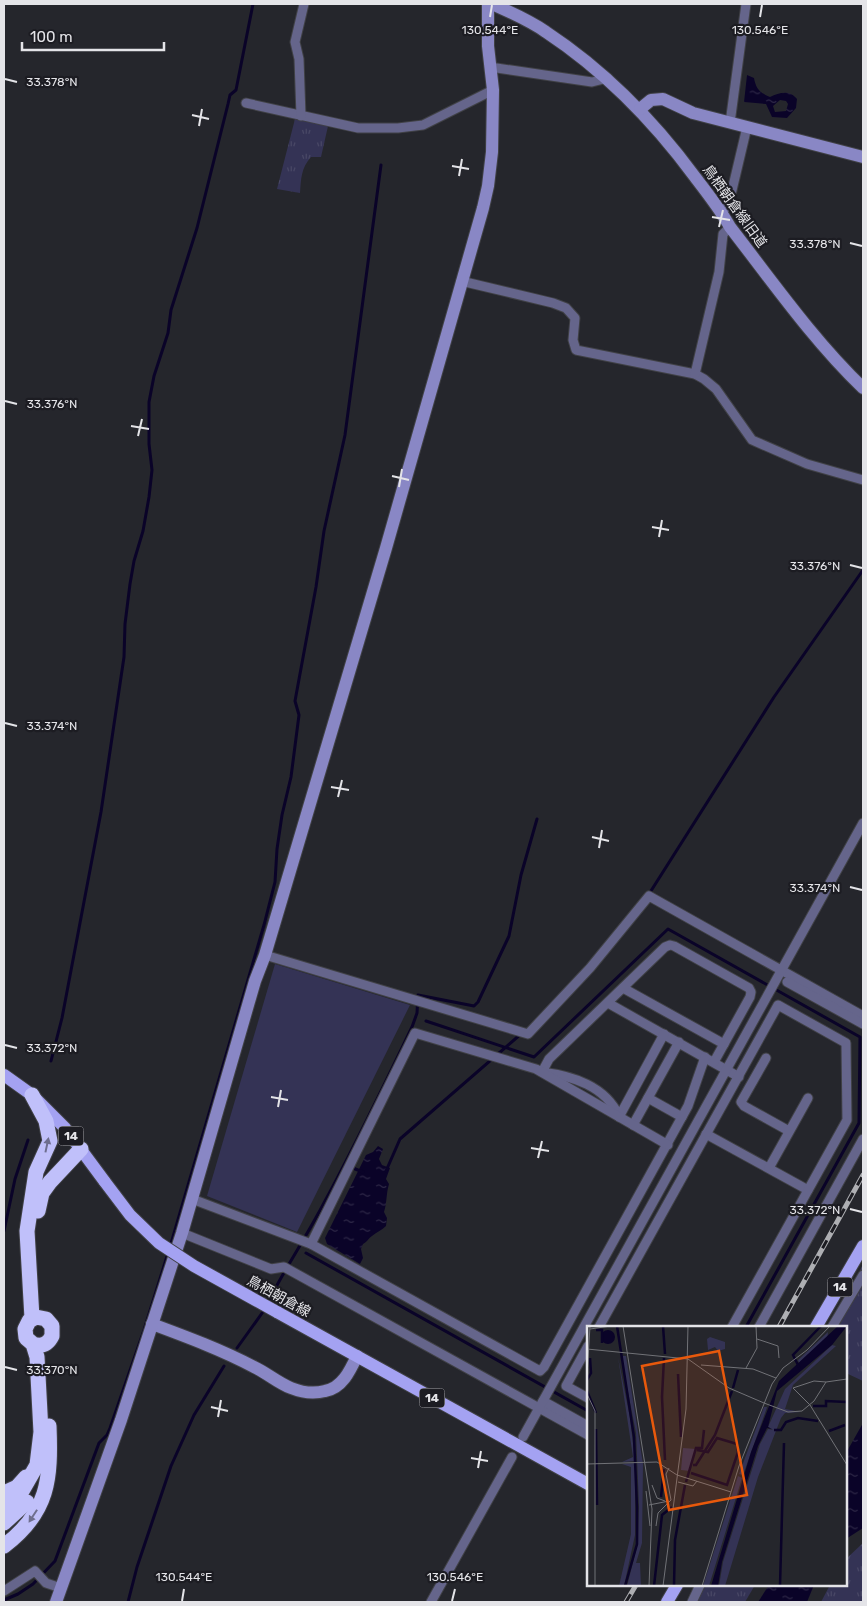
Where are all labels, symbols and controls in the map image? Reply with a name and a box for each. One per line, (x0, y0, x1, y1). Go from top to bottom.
scale bar (22, 20, 165, 52)
text: 130.544°E (462, 23, 518, 37)
text: 130.546°E (732, 23, 788, 37)
text: 100 m (30, 28, 72, 46)
text: 33.378°N (26, 75, 78, 89)
street label: 鳥栖朝倉線旧道 (699, 162, 770, 251)
text: 33.378°N (789, 237, 841, 251)
text: 33.376°N (27, 397, 77, 411)
text: 33.376°N (790, 559, 840, 573)
text: 33.374°N (27, 719, 77, 733)
text: 33.374°N (790, 881, 840, 895)
text: 33.372°N (27, 1041, 77, 1055)
road number: 14 (58, 1126, 84, 1146)
one-way arrow (43, 1137, 51, 1153)
text: 33.372°N (790, 1203, 840, 1217)
street label: 鳥栖朝倉線 (244, 1272, 313, 1321)
road number: 14 (828, 1277, 852, 1296)
inset map (587, 1326, 847, 1586)
text: 33.370°N (26, 1363, 78, 1377)
road number: 14 (420, 1389, 444, 1408)
one-way arrow (29, 1509, 38, 1522)
text: 130.544°E (156, 1570, 212, 1584)
text: 130.546°E (427, 1570, 483, 1584)

